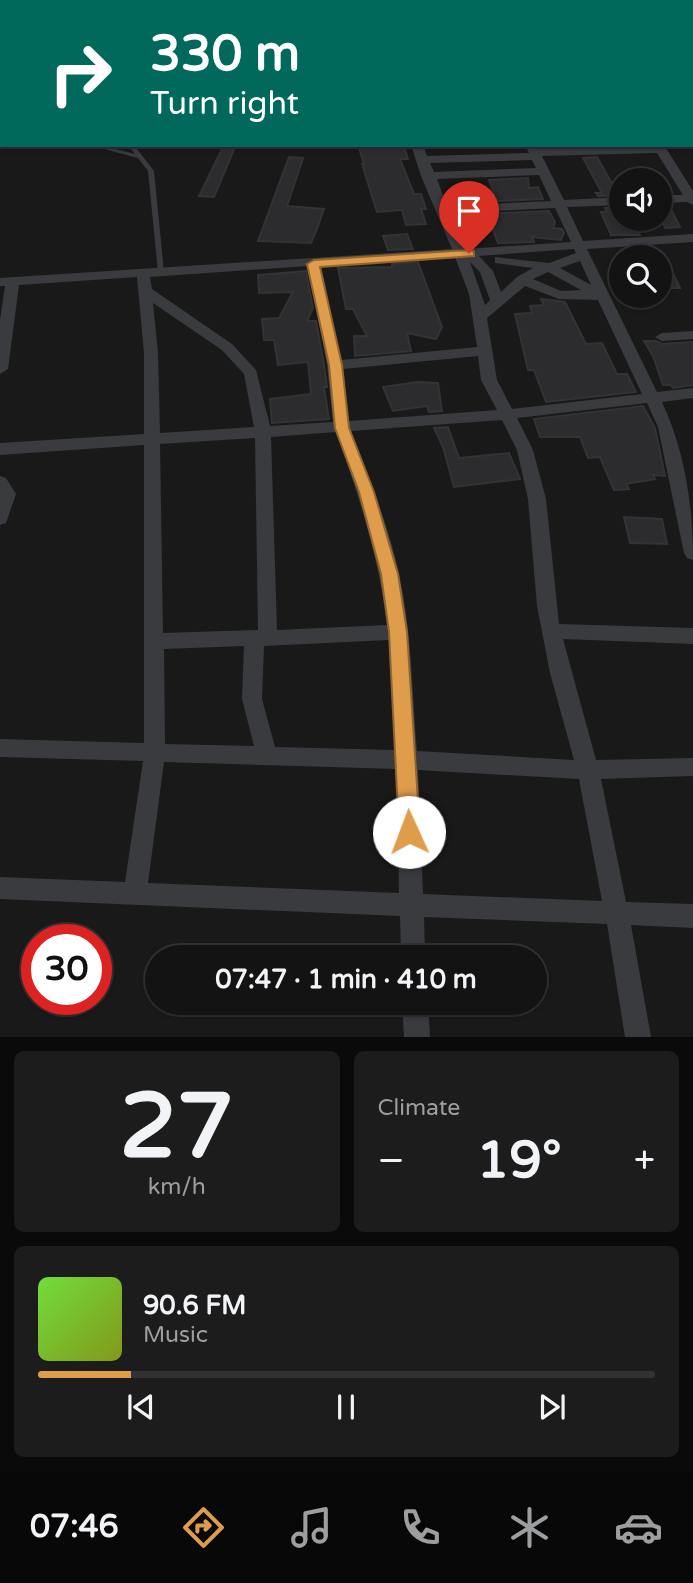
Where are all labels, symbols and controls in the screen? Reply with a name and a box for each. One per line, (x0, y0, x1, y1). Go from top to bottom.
text: 330 m (150, 25, 300, 84)
icon: right (35, 28, 126, 119)
text: Turn right (150, 85, 299, 123)
map controls (609, 168, 672, 308)
button: sound (609, 168, 672, 231)
pin (439, 181, 499, 253)
icon: arrive (450, 192, 488, 230)
button: search (609, 245, 672, 308)
position arrow (372, 795, 446, 869)
speed limit sign: 30 (21, 924, 112, 1015)
text: 07:47 · 1 min · 410 m (215, 964, 477, 995)
text: 27 (120, 1072, 234, 1182)
text: Climate (378, 1094, 460, 1122)
text: 19° (477, 1129, 562, 1192)
text: − (378, 1138, 405, 1184)
text: + (634, 1138, 655, 1184)
text: km/h (148, 1173, 206, 1201)
text: 90.6 FM (143, 1290, 246, 1321)
text: Music (143, 1321, 208, 1349)
icon: previous (122, 1388, 160, 1426)
icon: pause (327, 1388, 365, 1426)
icon: next (533, 1388, 571, 1426)
icon: directions (179, 1503, 228, 1552)
icon: music (287, 1503, 336, 1552)
icon: phone (396, 1503, 445, 1552)
icon: climate (505, 1503, 554, 1552)
icon: car (614, 1503, 663, 1552)
text: 07:46 (30, 1508, 119, 1546)

